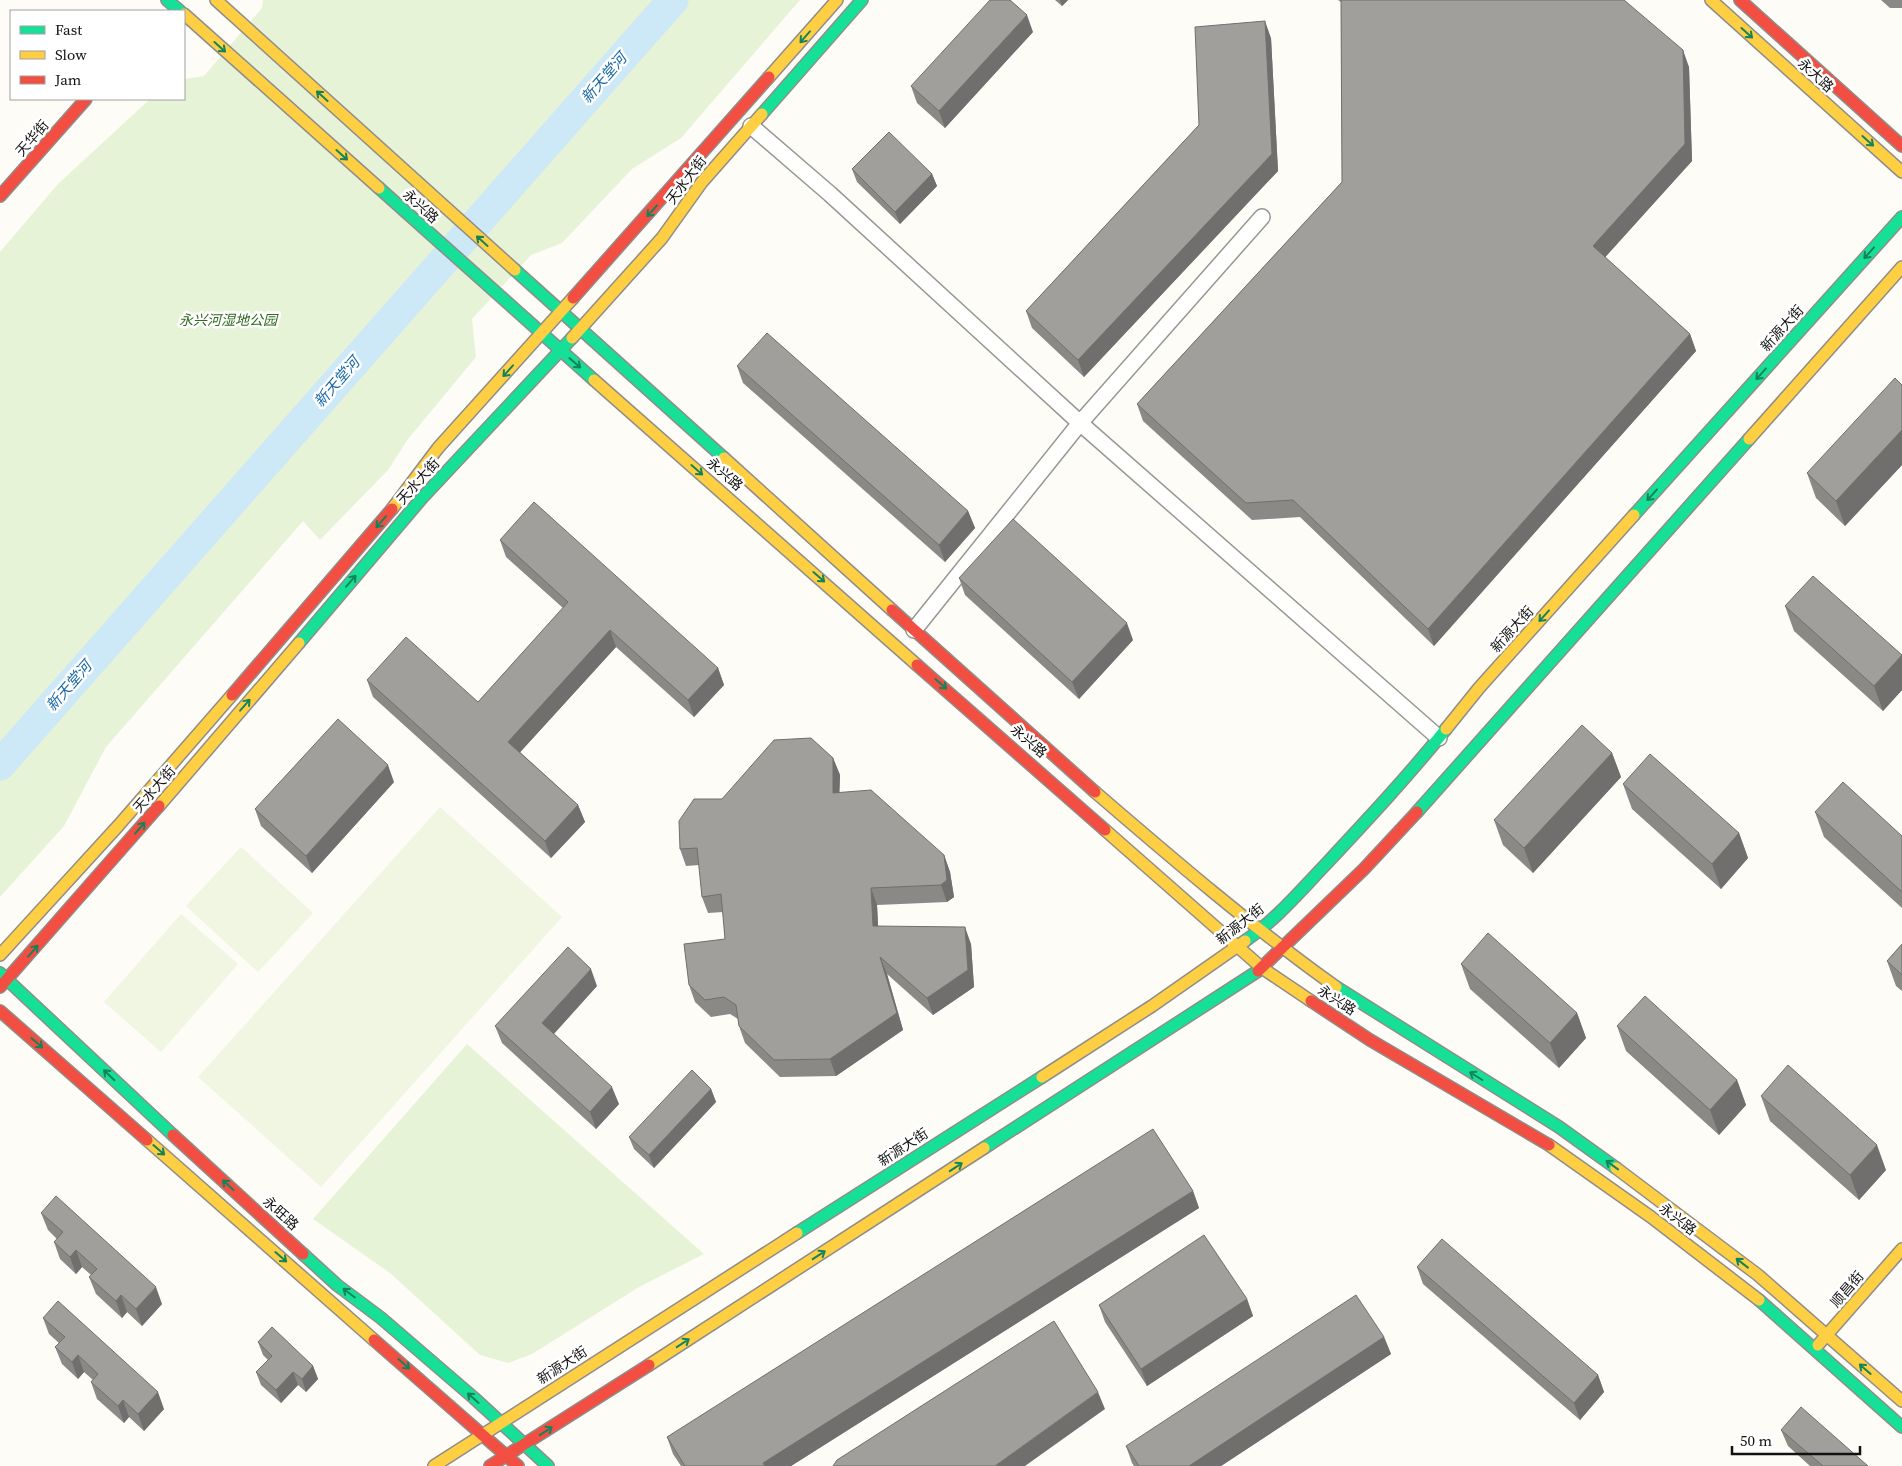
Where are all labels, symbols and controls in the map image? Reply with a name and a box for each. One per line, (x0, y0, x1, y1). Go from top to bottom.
legend (10, 10, 185, 100)
text: Fast (55, 19, 82, 40)
one-way arrow (1740, 27, 1753, 38)
one-way arrow (799, 30, 811, 43)
one-way arrow (214, 41, 227, 53)
text: Slow (55, 44, 87, 65)
water label: 新天堂河 (576, 46, 633, 107)
street label: 永大路 (1794, 54, 1838, 96)
text: Jam (54, 69, 82, 90)
one-way arrow (316, 90, 329, 102)
street label: 天华街 (11, 116, 53, 160)
one-way arrow (1861, 135, 1874, 147)
one-way arrow (335, 149, 348, 161)
street label: 天水大街 (661, 152, 711, 208)
street label: 永兴路 (399, 185, 443, 227)
one-way arrow (646, 205, 657, 218)
one-way arrow (476, 235, 489, 247)
one-way arrow (1864, 247, 1875, 260)
street label: 新源大街 (1756, 301, 1808, 355)
park label: 永兴河湿地公园 (179, 310, 279, 330)
water label: 新天堂河 (309, 350, 366, 411)
one-way arrow (569, 357, 582, 368)
one-way arrow (502, 365, 514, 378)
one-way arrow (1755, 368, 1767, 381)
street label: 永兴路 (703, 453, 747, 495)
street label: 天水大街 (392, 454, 444, 508)
one-way arrow (691, 464, 704, 476)
one-way arrow (1646, 489, 1658, 502)
one-way arrow (375, 516, 387, 529)
one-way arrow (813, 571, 826, 583)
one-way arrow (345, 575, 357, 588)
street label: 新源大街 (1486, 602, 1538, 656)
one-way arrow (1538, 609, 1549, 622)
water label: 新天堂河 (41, 654, 98, 715)
one-way arrow (935, 679, 948, 690)
one-way arrow (240, 699, 251, 712)
street label: 永兴路 (1007, 720, 1051, 762)
street label: 天水大街 (128, 761, 180, 817)
one-way arrow (134, 822, 145, 835)
street label: 新源大街 (1212, 899, 1268, 949)
one-way arrow (27, 944, 39, 957)
street label: 永兴路 (1314, 980, 1360, 1020)
one-way arrow (30, 1038, 43, 1049)
one-way arrow (103, 1069, 115, 1081)
one-way arrow (1470, 1070, 1484, 1080)
street label: 新源大街 (874, 1123, 932, 1171)
one-way arrow (152, 1145, 165, 1156)
one-way arrow (1605, 1160, 1619, 1170)
one-way arrow (948, 1161, 962, 1171)
one-way arrow (222, 1179, 235, 1191)
street label: 永旺路 (259, 1192, 303, 1234)
street label: 永兴路 (1655, 1198, 1701, 1240)
one-way arrow (812, 1250, 826, 1260)
one-way arrow (275, 1252, 288, 1263)
one-way arrow (1736, 1257, 1749, 1268)
street label: 顺昌街 (1826, 1267, 1868, 1311)
one-way arrow (343, 1288, 356, 1299)
one-way arrow (676, 1338, 690, 1348)
street label: 新源大街 (533, 1341, 591, 1389)
one-way arrow (397, 1358, 410, 1370)
one-way arrow (1859, 1363, 1872, 1374)
one-way arrow (467, 1392, 480, 1404)
scale bar (1732, 1424, 1860, 1456)
one-way arrow (539, 1426, 553, 1436)
text: 50 m (1740, 1430, 1772, 1451)

